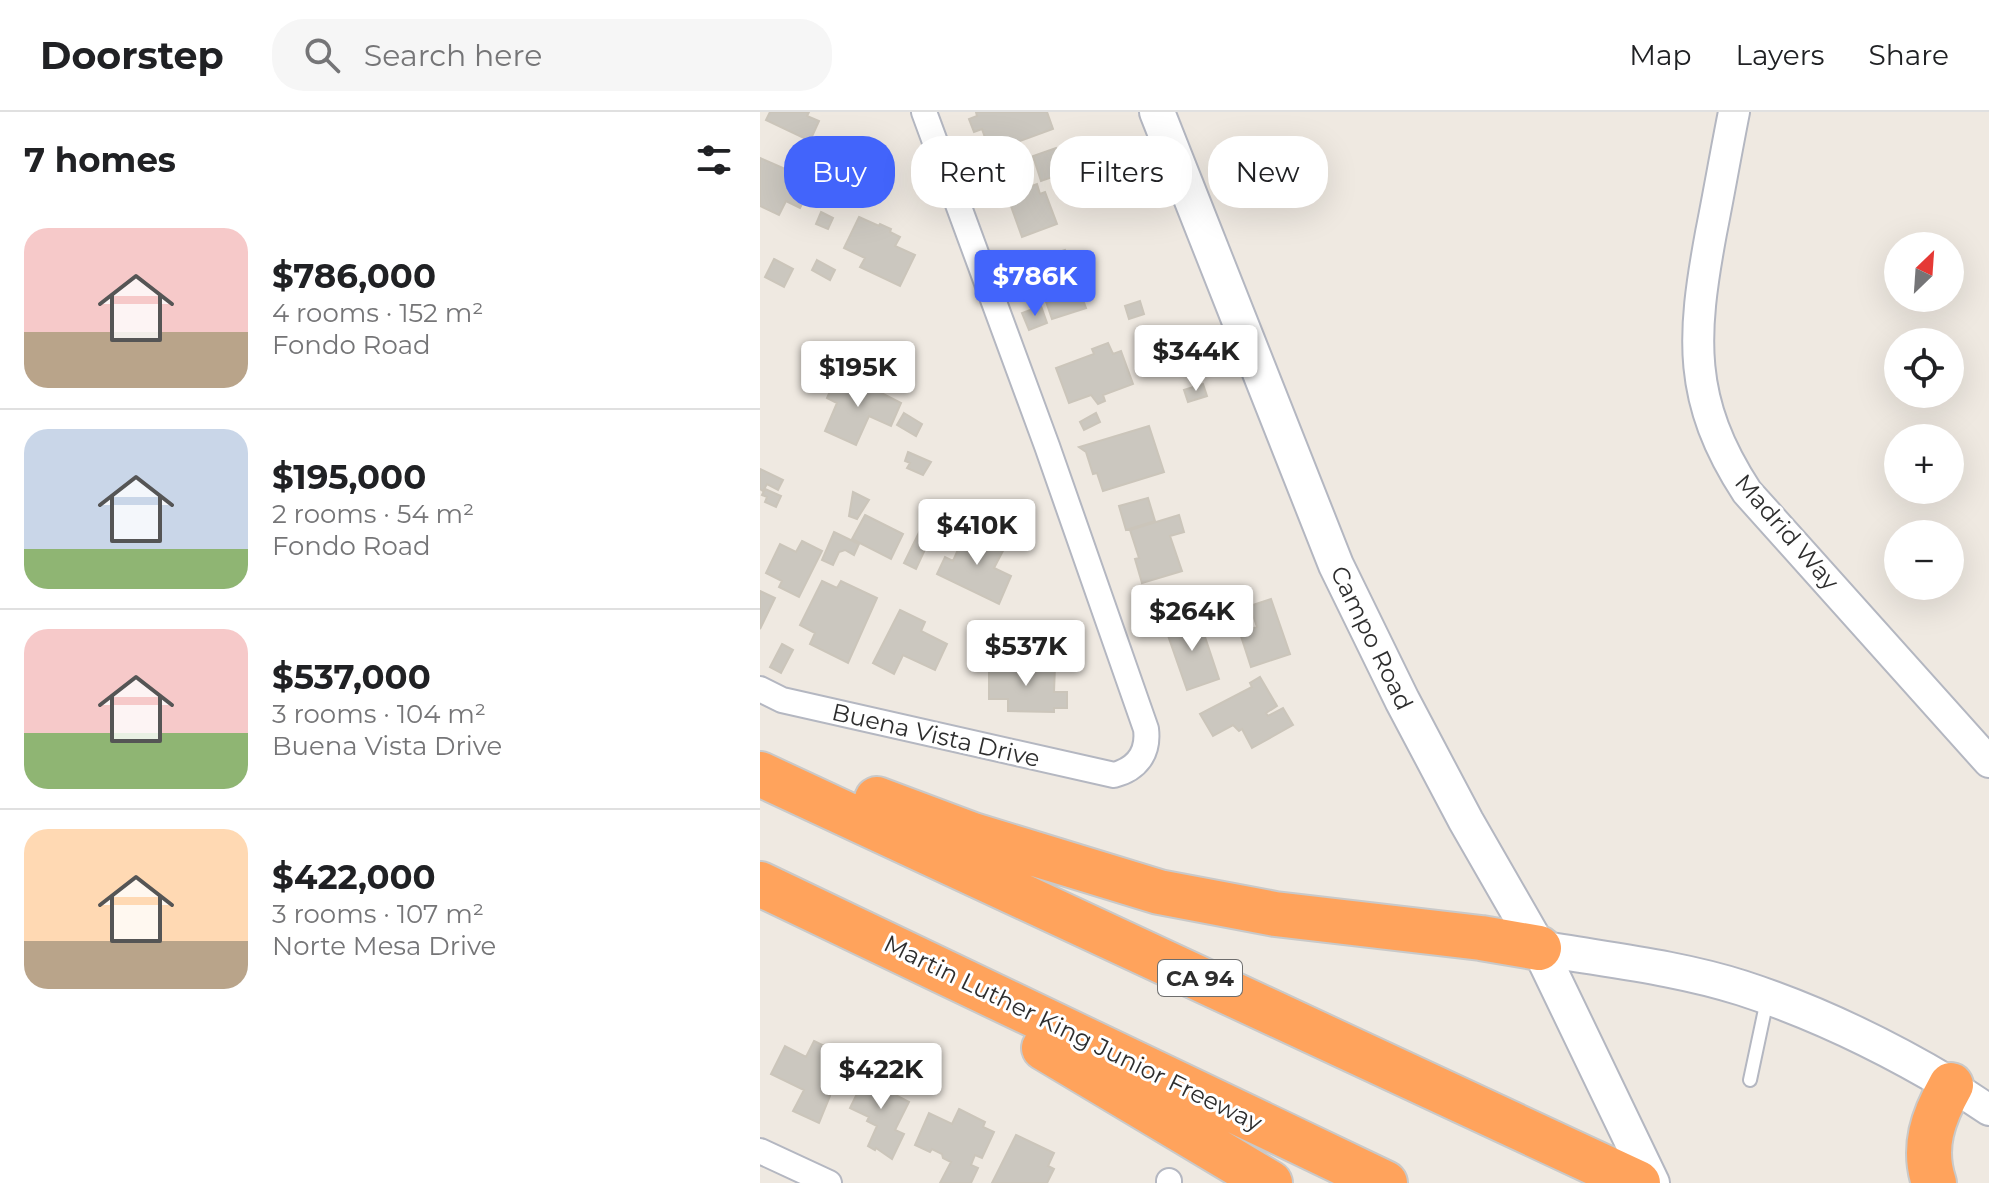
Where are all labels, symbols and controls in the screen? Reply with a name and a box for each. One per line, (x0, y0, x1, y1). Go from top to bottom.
search box (272, 19, 832, 91)
text: Doorstep (40, 32, 224, 79)
icon: search (300, 33, 344, 77)
text: Search here (364, 37, 542, 74)
text: Map (1629, 38, 1692, 72)
text: Layers (1736, 38, 1825, 72)
text: Share (1869, 38, 1949, 72)
chip: Buy (784, 136, 895, 208)
chip: Rent (911, 136, 1034, 208)
chip: Filters (1050, 136, 1192, 208)
chip: New (1208, 136, 1328, 208)
icon: filters (692, 138, 736, 182)
text: 7 homes (24, 139, 176, 181)
north arrow (1884, 232, 1964, 312)
map controls (1884, 232, 1964, 600)
pin: $786K (979, 250, 1091, 318)
text: $786,000 (272, 255, 436, 297)
icon: home (88, 260, 184, 356)
text: $786K (993, 260, 1077, 292)
text: 4 rooms · 152 m² (272, 297, 483, 329)
pin: $344K (1140, 325, 1252, 393)
button: locate (1884, 328, 1964, 408)
text: Fondo Road (272, 329, 431, 361)
text: $344K (1153, 335, 1239, 367)
pin: $195K (802, 341, 914, 409)
text: $195K (819, 351, 897, 383)
button: + (1884, 424, 1964, 504)
text: $195,000 (272, 456, 426, 498)
icon: home (88, 461, 184, 557)
street label: Madrid Way (1729, 468, 1845, 596)
text: 2 rooms · 54 m² (272, 498, 474, 530)
pin: $410K (921, 499, 1033, 567)
text: $410K (936, 509, 1018, 541)
button: − (1884, 520, 1964, 600)
text: Fondo Road (272, 530, 431, 562)
street label: Campo Road (1325, 561, 1419, 715)
pin: $264K (1136, 585, 1248, 653)
text: $264K (1149, 595, 1235, 627)
pin: $537K (970, 620, 1082, 688)
text: $537K (985, 630, 1067, 662)
text: $537,000 (272, 656, 431, 698)
icon: home (88, 661, 184, 757)
street label: Buena Vista Drive (829, 697, 1043, 773)
text: 3 rooms · 104 m² (272, 698, 486, 730)
text: Buena Vista Drive (272, 730, 502, 762)
text: $422,000 (272, 856, 436, 898)
icon: home (88, 861, 184, 957)
text: 3 rooms · 107 m² (272, 898, 484, 930)
street label: Martin Luther King Junior Freeway (879, 929, 1267, 1137)
text: Norte Mesa Drive (272, 930, 496, 962)
road number: CA 94 (1158, 960, 1242, 996)
pin: $422K (825, 1043, 937, 1111)
text: $422K (839, 1053, 923, 1085)

